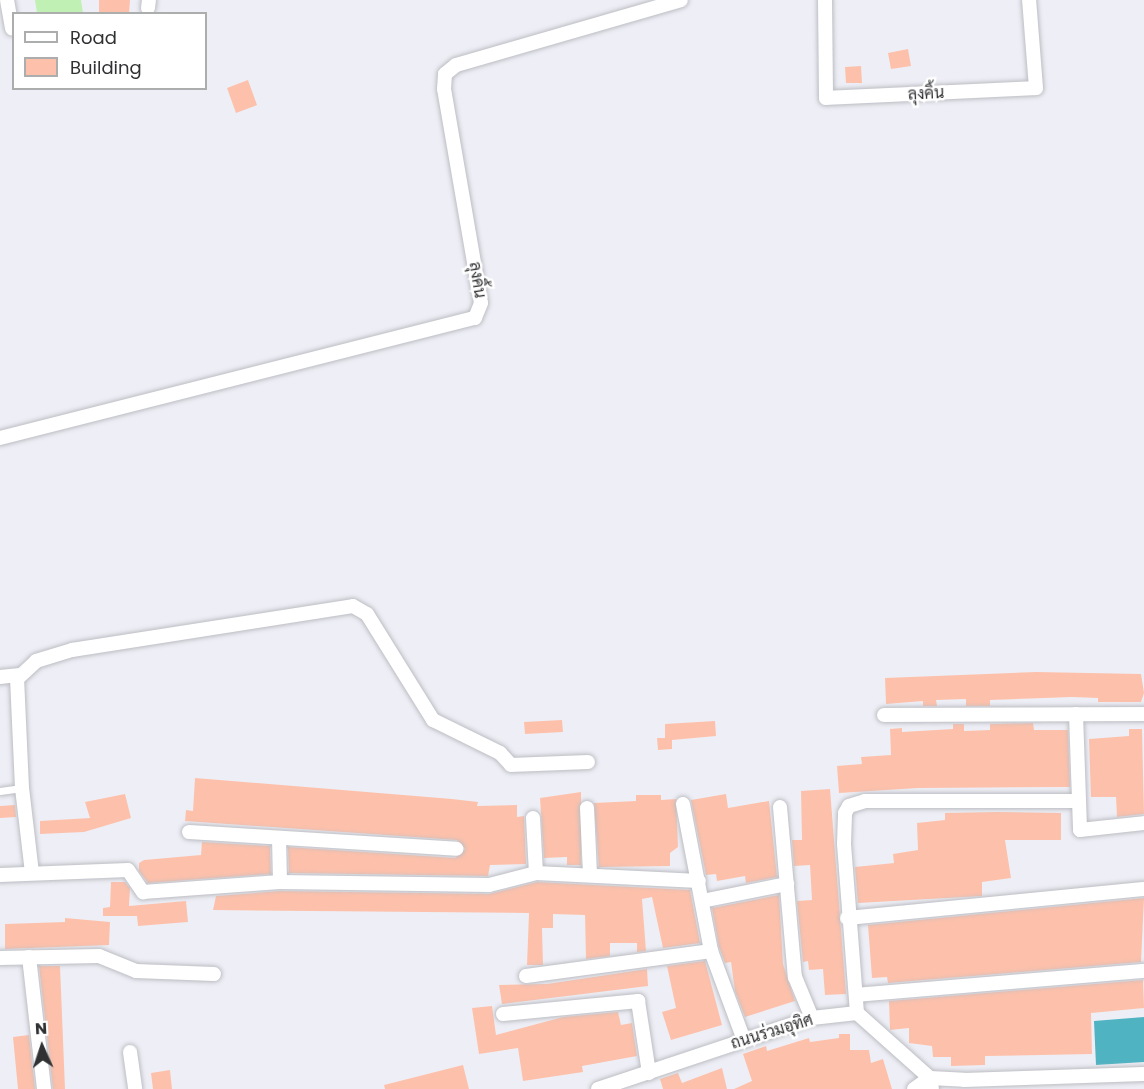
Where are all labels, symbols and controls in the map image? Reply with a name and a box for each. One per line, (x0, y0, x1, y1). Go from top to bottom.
legend (12, 12, 207, 90)
text: Road (70, 25, 117, 50)
text: Building (70, 55, 142, 80)
street label: ลุงคิ้น (907, 83, 945, 105)
street label: ลุงคิ้น (465, 261, 489, 299)
street label: ถนนร่วมอุทิศ (729, 1010, 815, 1054)
north arrow (12, 1017, 72, 1077)
text: N (34, 1017, 48, 1040)

